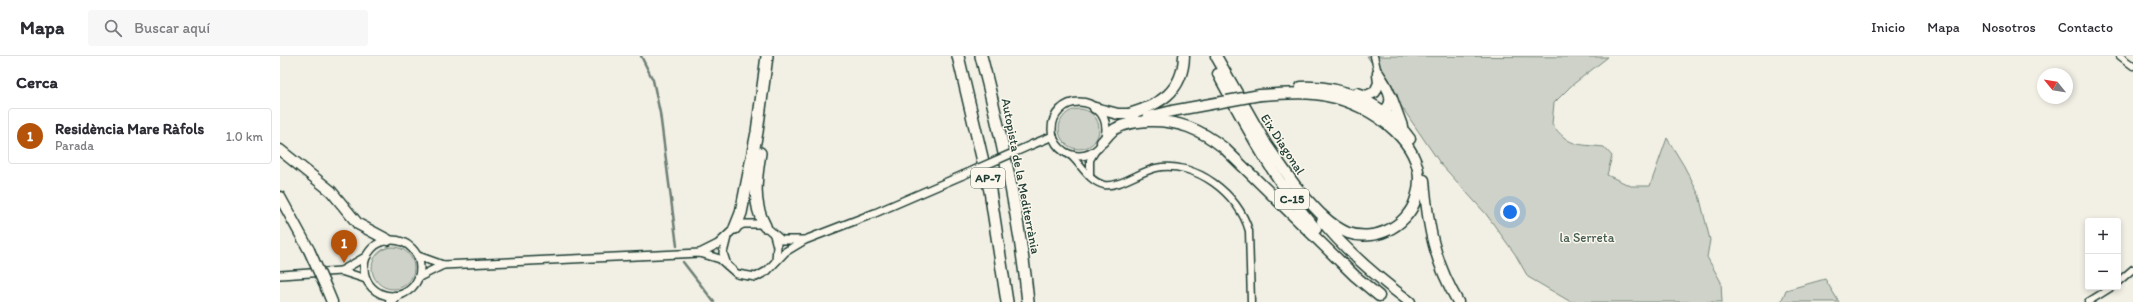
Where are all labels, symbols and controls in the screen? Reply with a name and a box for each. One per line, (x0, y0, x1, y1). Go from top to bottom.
search box (88, 10, 368, 46)
text: Mapa (20, 16, 64, 39)
icon: search (102, 17, 124, 39)
text: Buscar aquí (134, 19, 210, 37)
text: Inicio (1871, 19, 1905, 36)
text: Mapa (1927, 19, 1960, 36)
text: Nosotros (1982, 19, 2036, 36)
text: Contacto (2058, 19, 2113, 36)
north arrow (2037, 68, 2073, 104)
text: Cerca (16, 72, 58, 92)
street label: Autopista de la Mediterrània (999, 97, 1044, 256)
street label: Eix Diagonal (1258, 111, 1308, 177)
text: Residència Mare Ràfols (55, 120, 204, 138)
text: 1 (27, 129, 33, 144)
text: 1.0 km (226, 129, 263, 144)
text: Parada (55, 138, 94, 153)
road number: AP-7 (971, 168, 1005, 188)
road number: C-15 (1275, 189, 1309, 209)
your location (1500, 202, 1520, 222)
map controls (2085, 218, 2121, 290)
button: + (2085, 218, 2121, 254)
pin: 1 (331, 230, 357, 263)
park label: la Serreta (1560, 230, 1615, 245)
button: − (2085, 254, 2121, 290)

